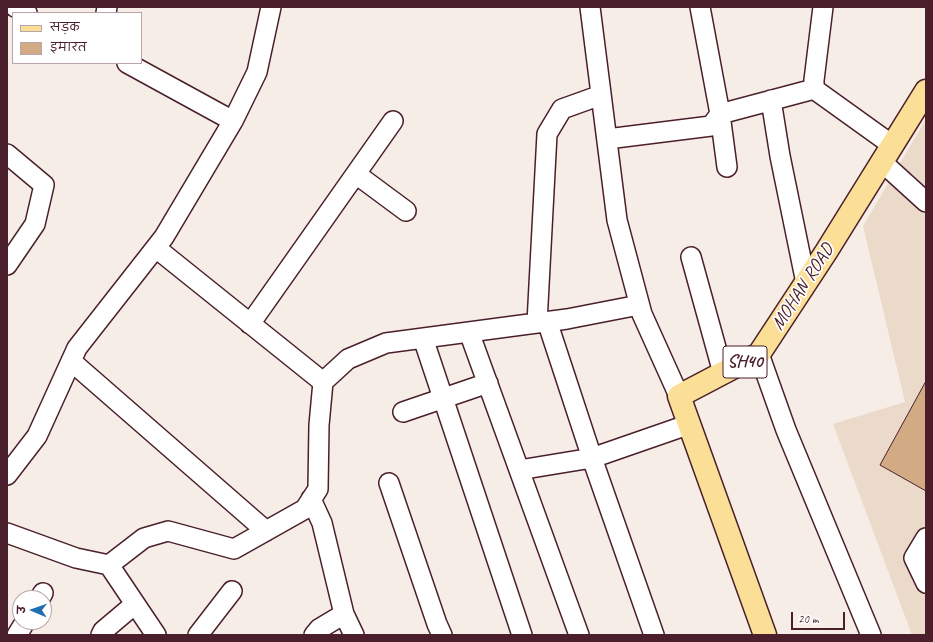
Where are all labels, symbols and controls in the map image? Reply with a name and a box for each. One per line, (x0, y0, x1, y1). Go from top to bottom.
legend (12, 12, 142, 64)
text: सड़क (50, 19, 80, 35)
text: इमारत (50, 39, 87, 55)
street label: MOHAN ROAD (767, 240, 839, 334)
road number: SH40 (723, 346, 767, 378)
north arrow (12, 590, 52, 630)
scale bar (793, 604, 847, 630)
text: उ (14, 606, 28, 614)
text: 20 m (798, 611, 818, 627)

